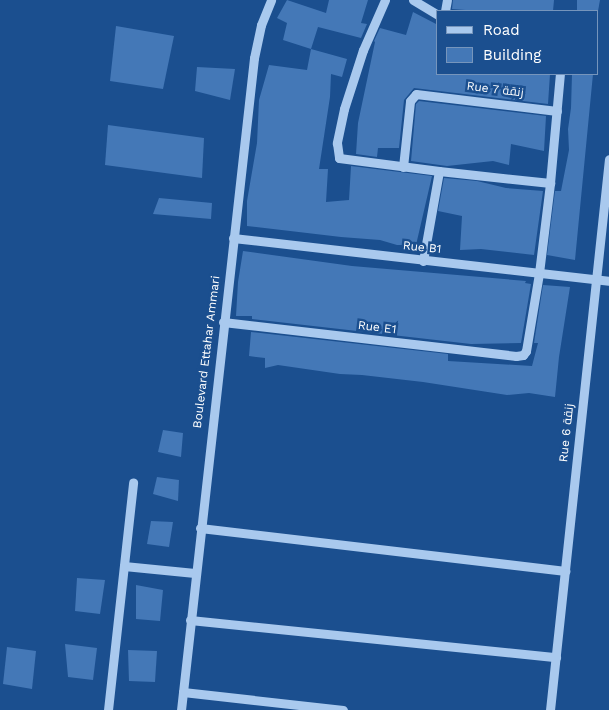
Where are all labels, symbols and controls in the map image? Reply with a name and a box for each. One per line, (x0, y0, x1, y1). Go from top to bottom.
legend (436, 10, 599, 75)
text: Road (483, 21, 520, 39)
text: Building (483, 46, 541, 64)
street label: Rue 7 زنقة (465, 79, 525, 101)
street label: Rue B1 (402, 239, 442, 257)
street label: Boulevard Ettahar Ammari (190, 274, 224, 430)
street label: Rue E1 (357, 319, 397, 337)
street label: Rue 6 زنقة (557, 403, 577, 463)

